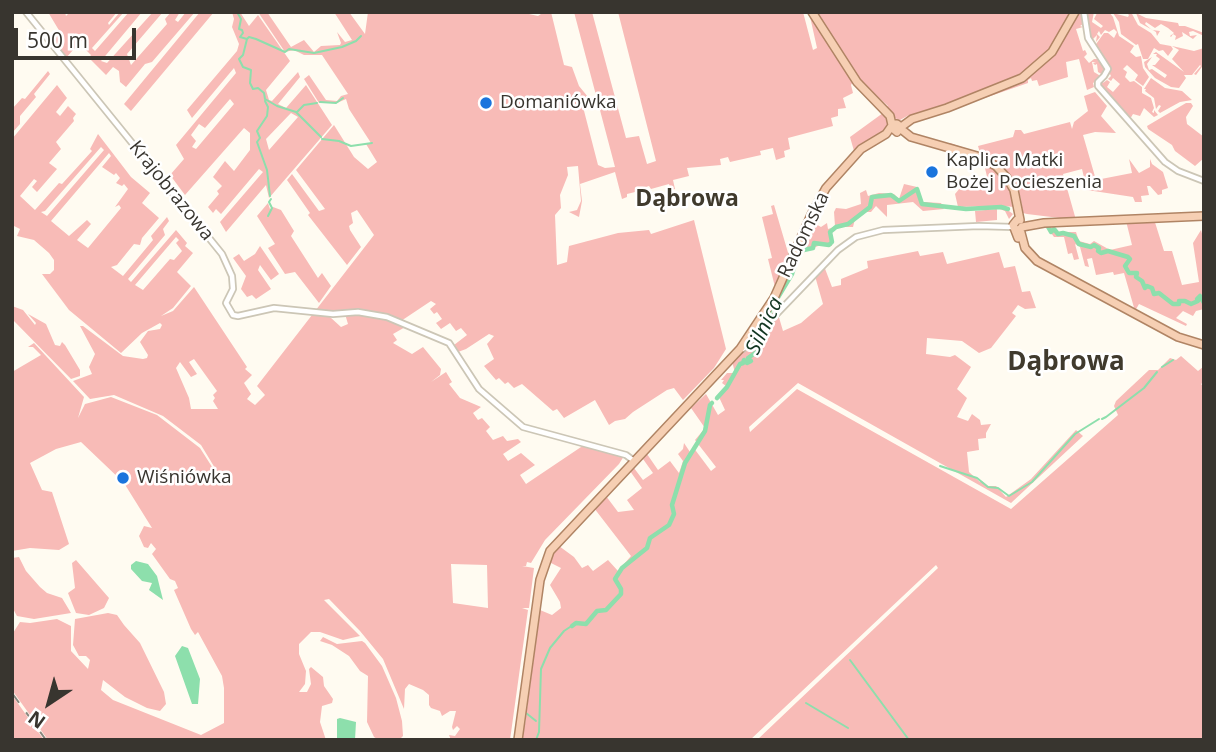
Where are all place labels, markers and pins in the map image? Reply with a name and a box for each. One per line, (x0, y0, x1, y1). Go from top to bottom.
place label: Domaniówka (500, 92, 617, 114)
marker: Domaniówka (478, 95, 494, 111)
place label: Kaplica Matki Bożej Pocieszenia (946, 150, 1102, 194)
marker: Kaplica Matki Bożej Pocieszenia (924, 164, 940, 180)
place label: Wiśniówka (137, 467, 232, 489)
marker: Wiśniówka (115, 470, 131, 486)

